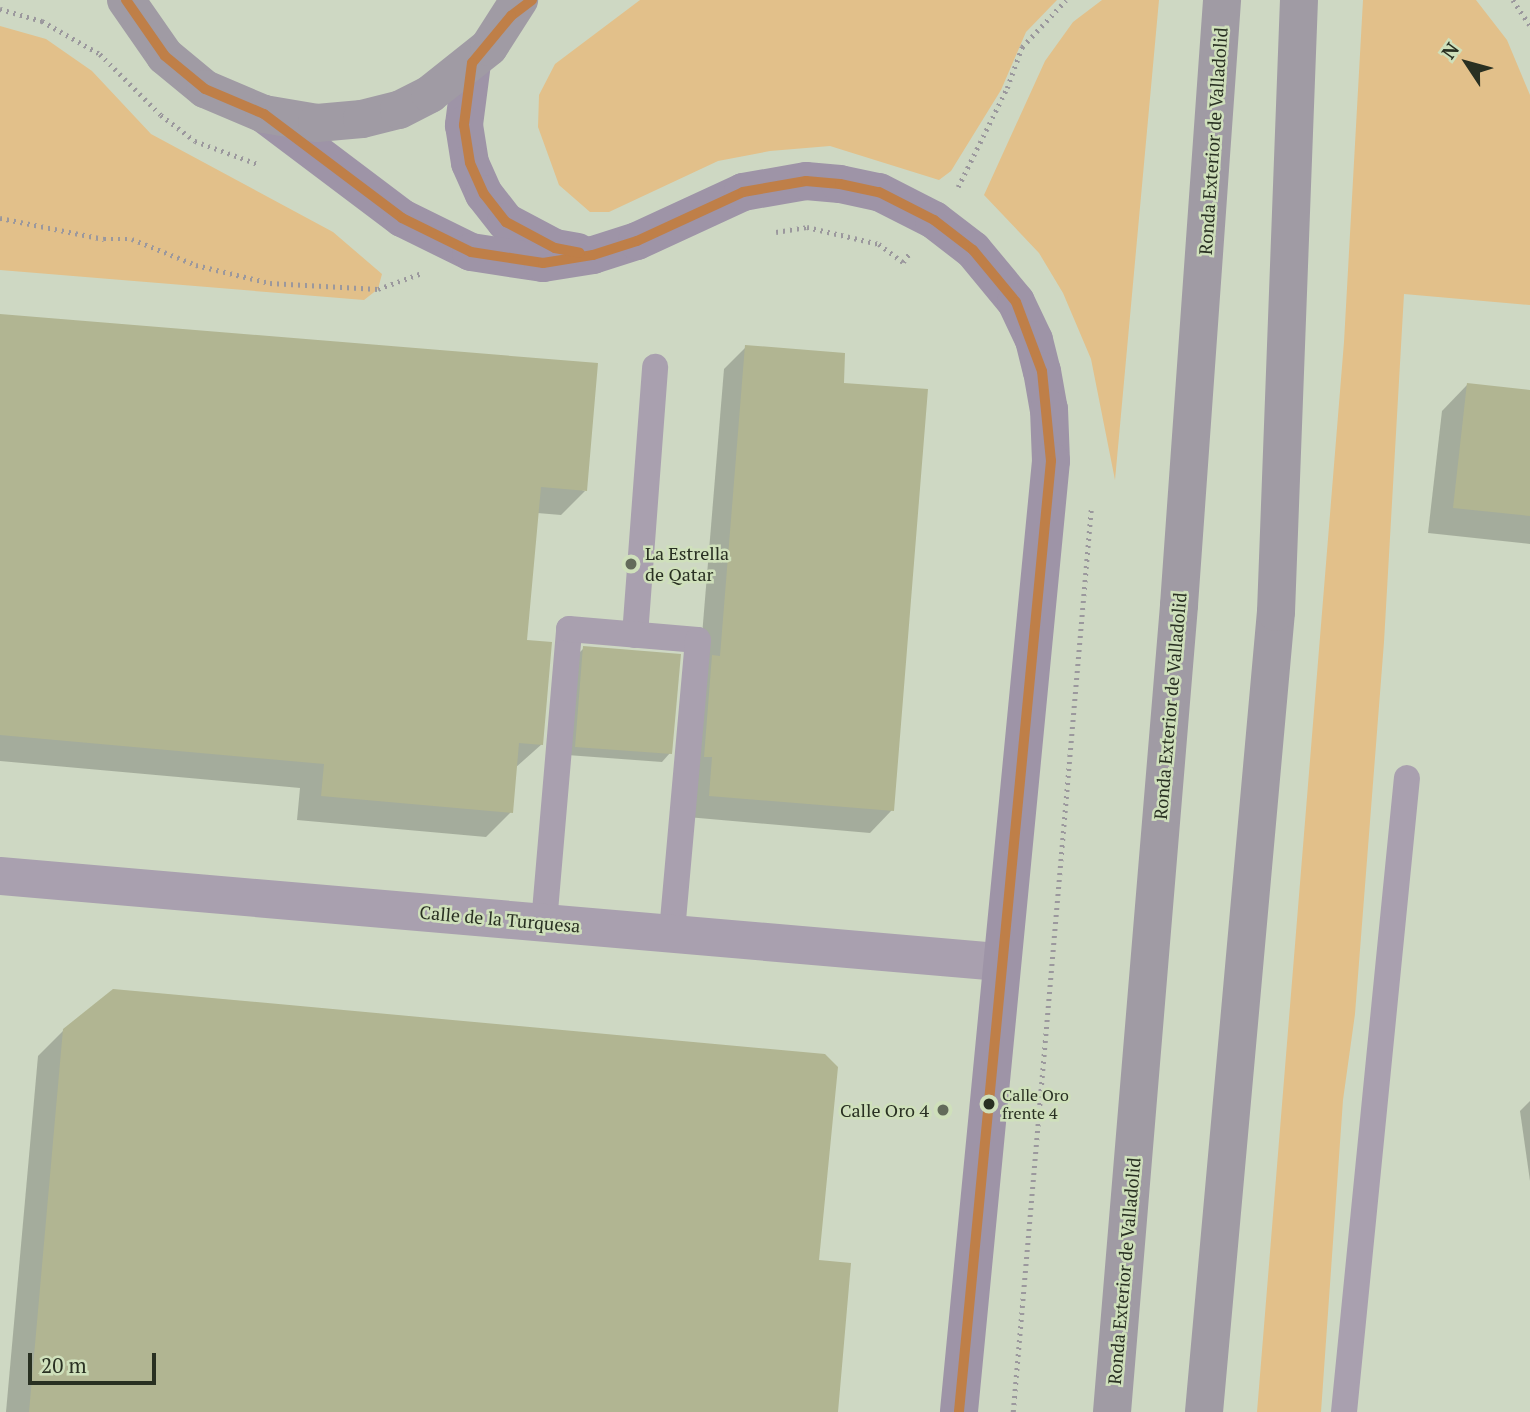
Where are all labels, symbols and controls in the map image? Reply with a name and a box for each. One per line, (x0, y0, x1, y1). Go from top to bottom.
street label: Ronda Exterior de Valladolid (1194, 26, 1232, 256)
north arrow (1432, 28, 1502, 98)
text: N (1435, 37, 1464, 64)
place label: La Estrella de Qatar (645, 543, 729, 586)
marker: La Estrella de Qatar (623, 556, 639, 572)
street label: Ronda Exterior de Valladolid (1149, 591, 1191, 821)
street label: Calle de la Turquesa (419, 901, 581, 937)
place label: Calle Oro frente 4 (1002, 1085, 1069, 1123)
marker: Calle Oro frente 4 (982, 1097, 996, 1111)
place label: Calle Oro 4 (840, 1099, 929, 1121)
marker: Calle Oro 4 (935, 1102, 951, 1118)
street label: Ronda Exterior de Valladolid (1103, 1156, 1145, 1386)
scale bar (32, 1338, 159, 1382)
text: 20 m (41, 1351, 87, 1379)

